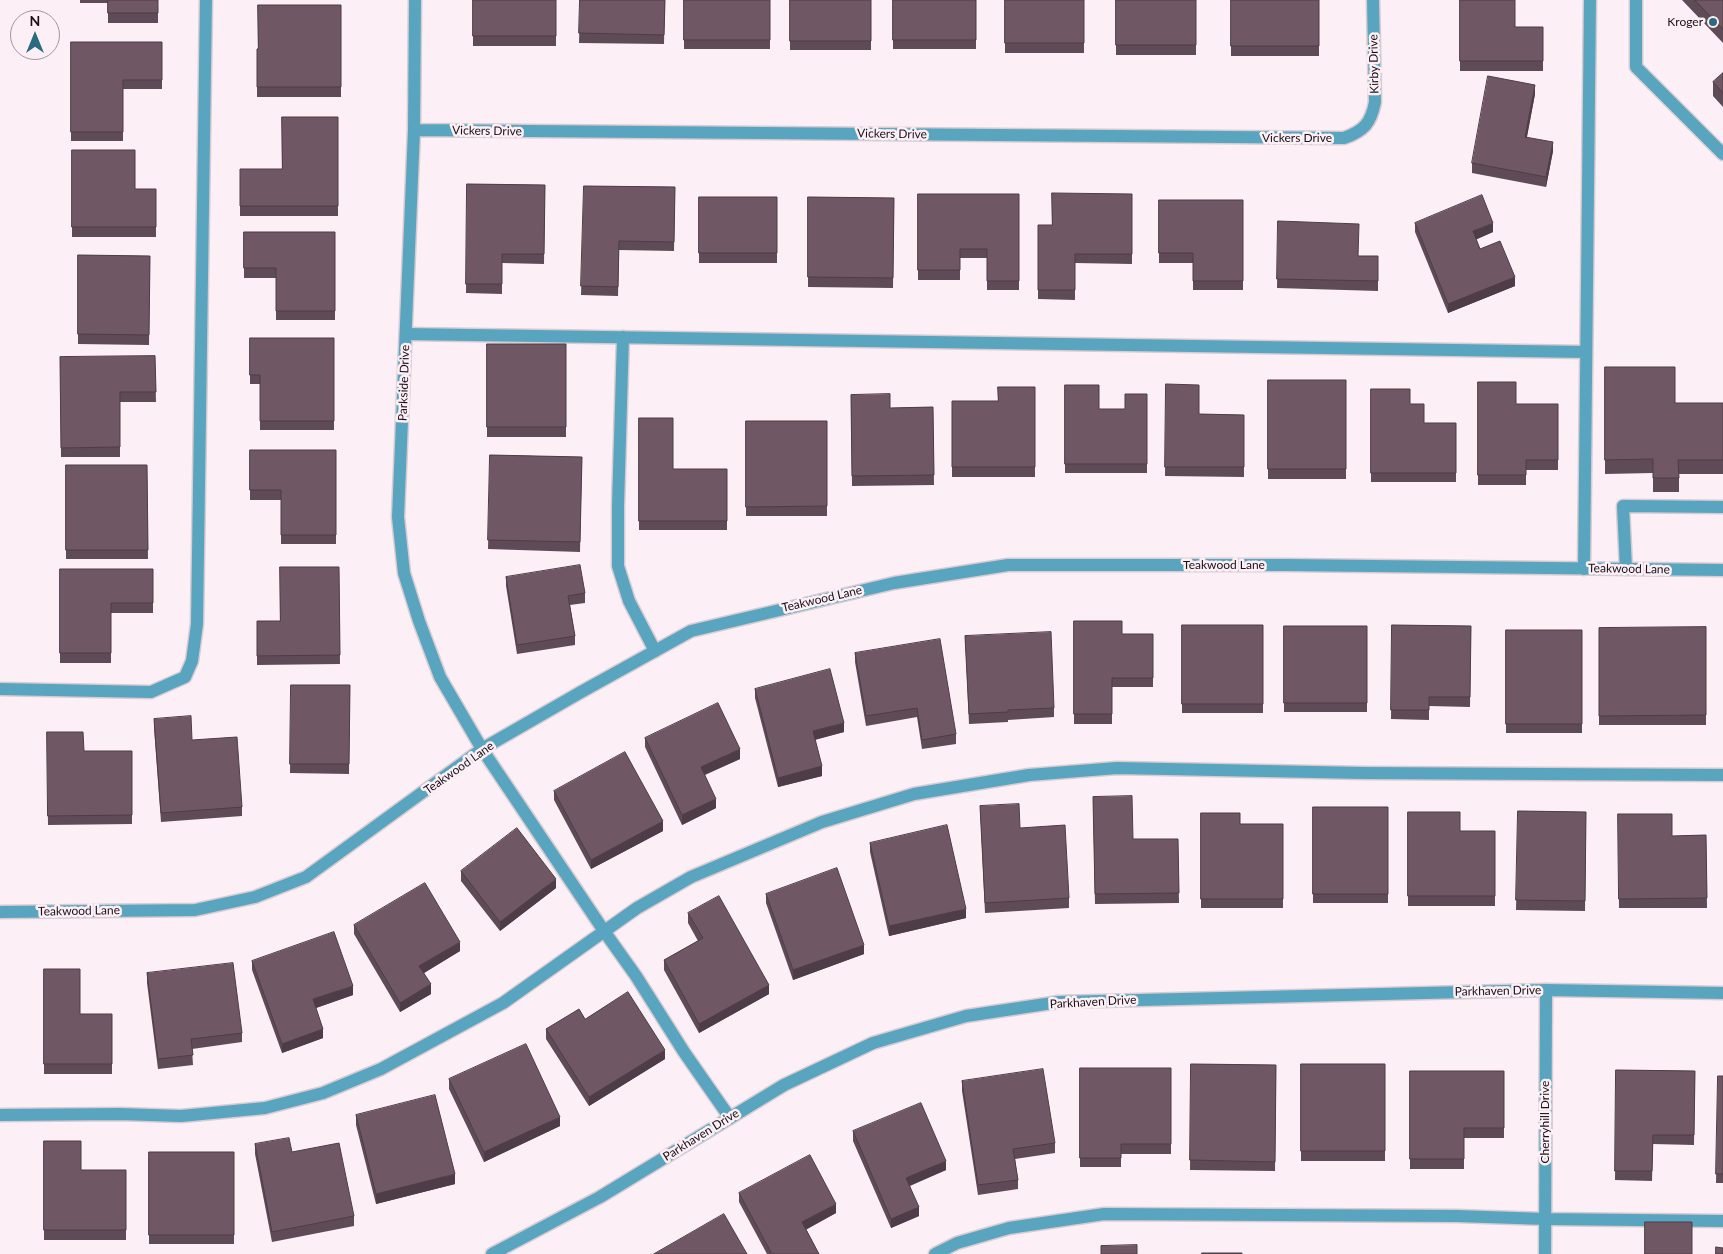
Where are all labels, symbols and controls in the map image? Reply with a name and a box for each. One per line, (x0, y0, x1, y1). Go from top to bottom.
north arrow (10, 10, 60, 60)
text: N (30, 12, 40, 29)
place label: Kroger (1667, 15, 1703, 29)
marker: Kroger (1707, 16, 1719, 28)
street label: Kirby Drive (1366, 34, 1382, 94)
street label: Vickers Drive (452, 123, 522, 139)
street label: Vickers Drive (857, 126, 927, 142)
street label: Vickers Drive (1262, 131, 1332, 145)
street label: Parkside Drive (395, 345, 413, 421)
street label: Teakwood Lane (1183, 558, 1265, 572)
street label: Teakwood Lane (1588, 561, 1670, 577)
street label: Teakwood Lane (780, 583, 864, 615)
street label: Teakwood Lane (421, 739, 497, 797)
street label: Teakwood Lane (38, 903, 120, 919)
street label: Parkhaven Drive (1455, 983, 1541, 999)
street label: Parkhaven Drive (1049, 993, 1137, 1011)
street label: Cherryhill Drive (1538, 1081, 1552, 1163)
street label: Parkhaven Drive (660, 1106, 742, 1164)

